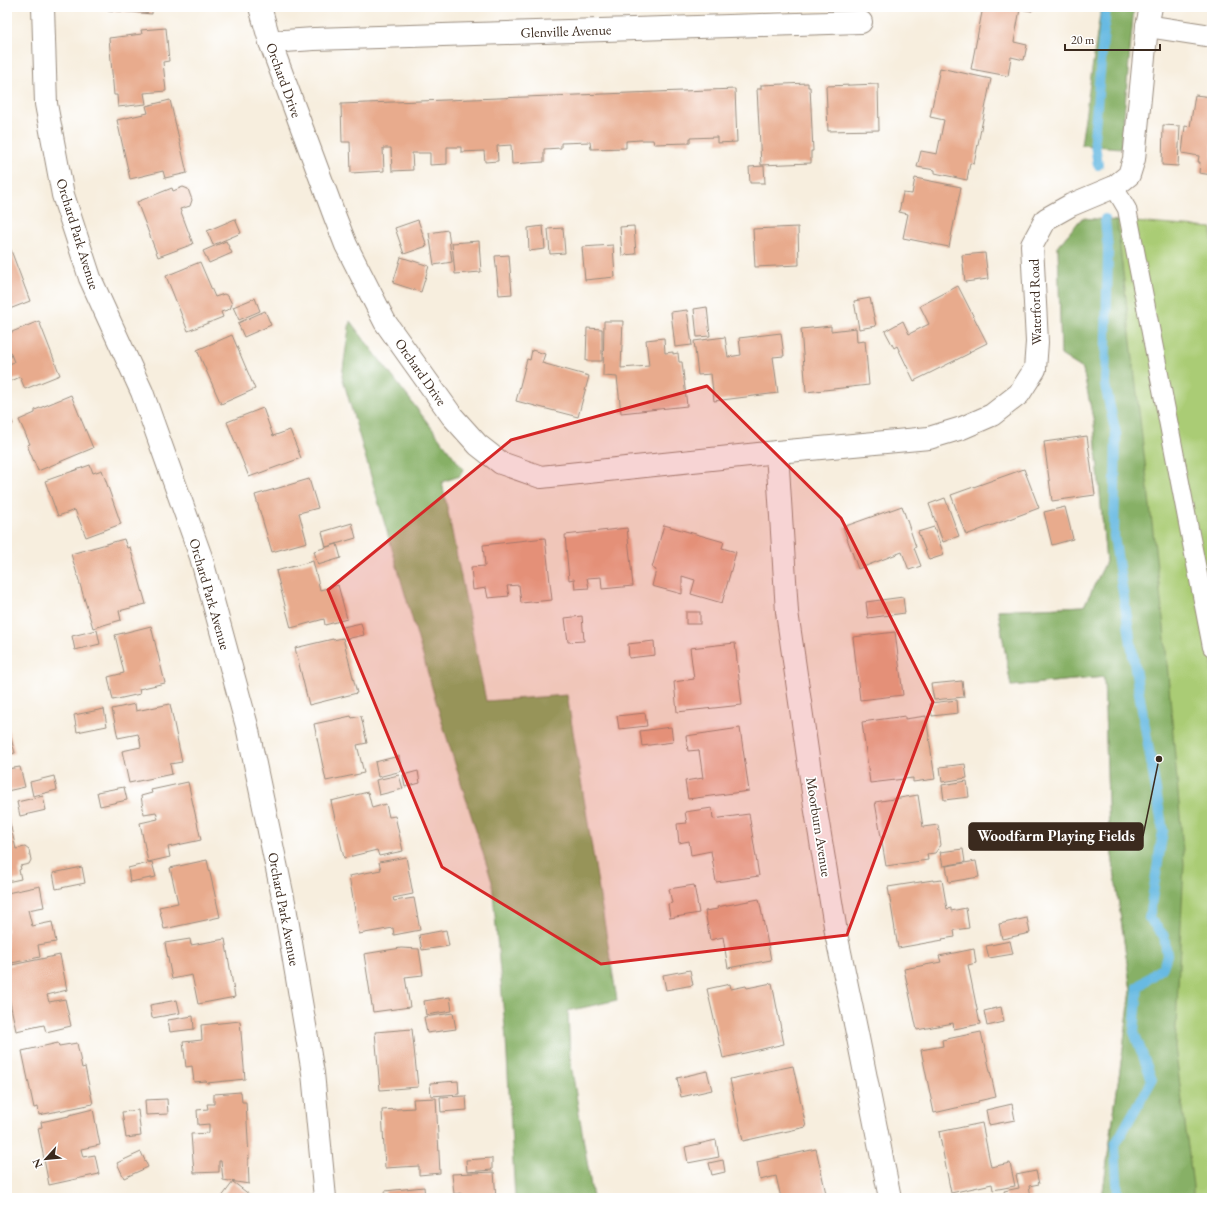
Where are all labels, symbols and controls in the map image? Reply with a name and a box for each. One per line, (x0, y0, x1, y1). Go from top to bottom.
street label: Glenville Avenue (520, 20, 612, 42)
scale bar (1065, 26, 1160, 52)
text: 20 m (1071, 32, 1095, 48)
street label: Orchard Drive (262, 40, 306, 120)
street label: Orchard Park Avenue (53, 176, 104, 292)
street label: Waterford Road (1024, 258, 1046, 346)
street label: Orchard Drive (391, 335, 451, 410)
street label: Orchard Park Avenue (185, 536, 235, 652)
street label: Moorburn Avenue (802, 776, 836, 879)
callout: Woodfarm Playing Fields (969, 823, 1143, 850)
text: Woodfarm Playing Fields (977, 826, 1135, 845)
street label: Orchard Park Avenue (264, 851, 304, 968)
north arrow (26, 1139, 66, 1179)
text: N (29, 1156, 45, 1171)

